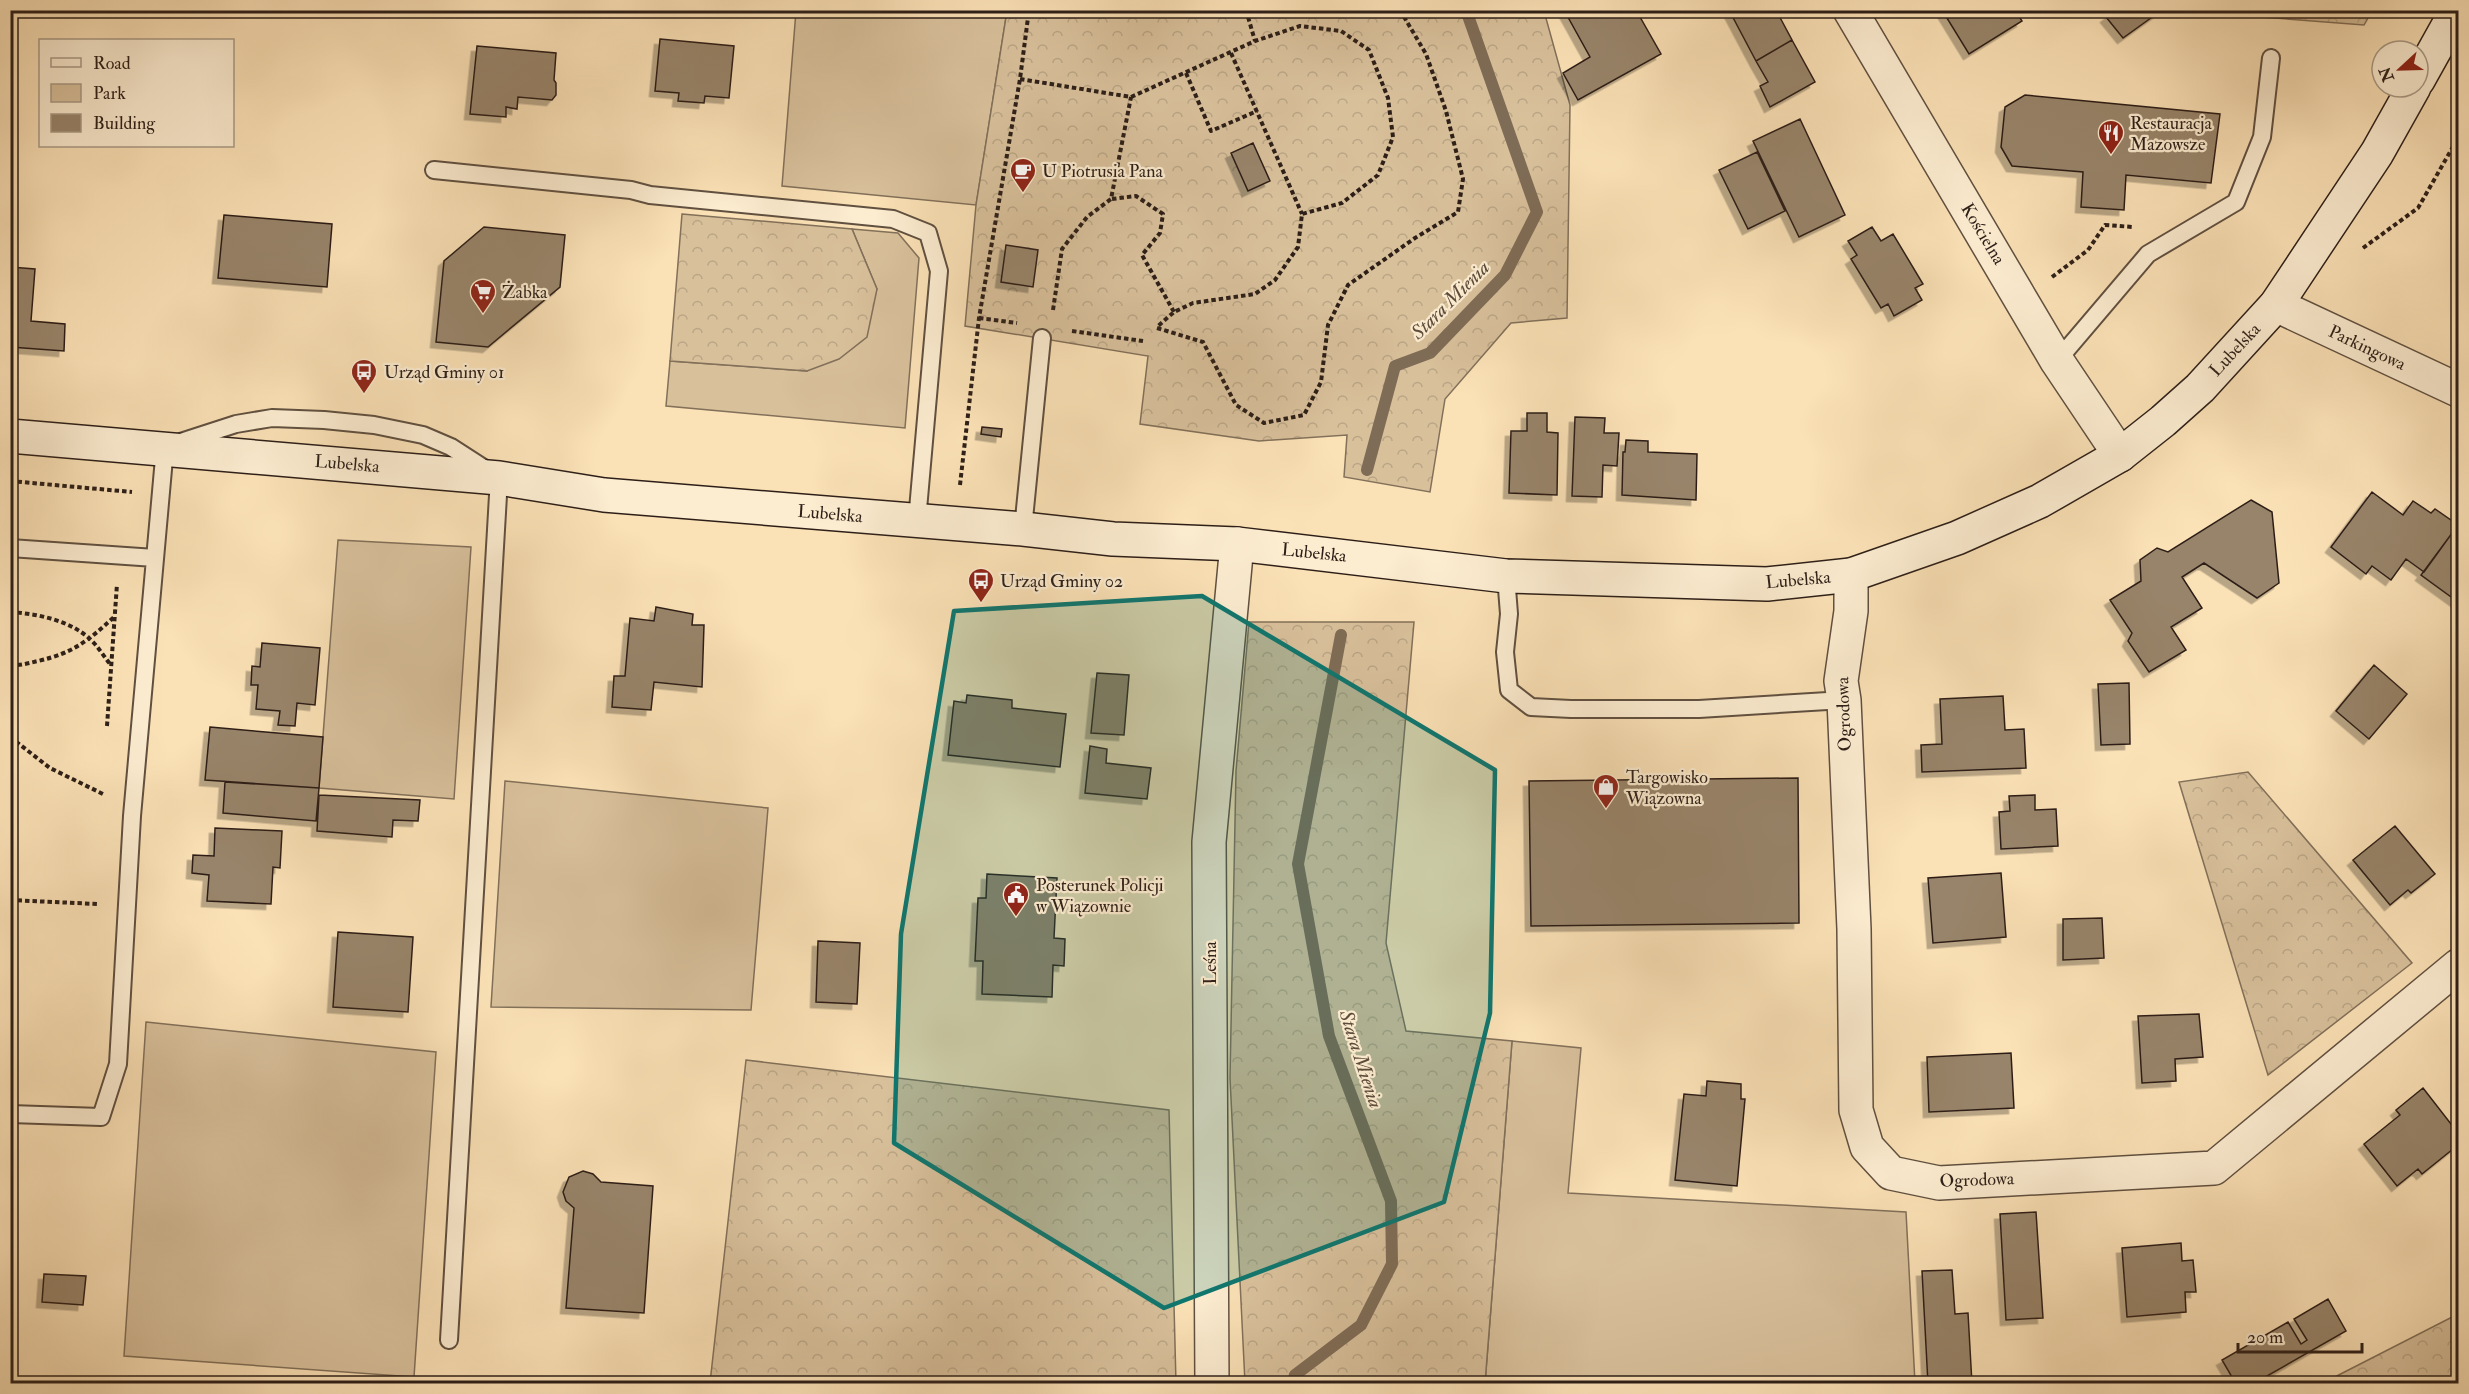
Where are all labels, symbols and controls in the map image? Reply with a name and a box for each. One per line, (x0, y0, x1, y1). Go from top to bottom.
legend (39, 39, 234, 147)
north arrow (2370, 39, 2430, 99)
text: Road (93, 52, 131, 75)
text: N (2375, 63, 2399, 86)
text: Park (93, 82, 126, 105)
text: Building (93, 112, 156, 135)
place label: Restauracja Mazowsze (2130, 112, 2213, 156)
restaurant icon: Restauracja Mazowsze (2096, 118, 2126, 156)
cafe icon: U Piotrusia Pana (1008, 156, 1038, 194)
place label: U Piotrusia Pana (1042, 160, 1163, 183)
street label: Kościelna (1956, 199, 2011, 270)
water label: Stara Mienia (1405, 255, 1495, 345)
supermarket icon: Żabka (468, 277, 498, 315)
place label: Żabka (502, 280, 548, 304)
street label: Lubelska (2204, 318, 2266, 382)
street label: Parkingowa (2325, 320, 2410, 376)
bus stop icon: Urząd Gminy 01 (349, 357, 379, 395)
place label: Urząd Gminy 01 (384, 361, 504, 384)
street label: Lubelska (313, 450, 381, 478)
street label: Lubelska (796, 500, 864, 528)
street label: Lubelska (1280, 538, 1348, 568)
bus stop icon: Urząd Gminy 02 (966, 566, 996, 604)
street label: Lubelska (1764, 566, 1832, 594)
place label: Urząd Gminy 02 (1000, 570, 1123, 593)
street label: Ogrodowa (1831, 676, 1857, 752)
place label: Targowisko Wiązowna (1625, 766, 1708, 810)
shop icon: Targowisko Wiązowna (1591, 772, 1621, 810)
place label: Posterunek Policji w Wiązownie (1036, 874, 1164, 918)
public building icon: Posterunek Policji w Wiązownie (1001, 880, 1031, 918)
street label: Leśna (1199, 941, 1222, 985)
water label: Stara Mienia (1333, 1006, 1389, 1111)
street label: Ogrodowa (1939, 1167, 2015, 1193)
scale bar (2238, 1316, 2362, 1354)
text: 20 m (2247, 1326, 2283, 1349)

